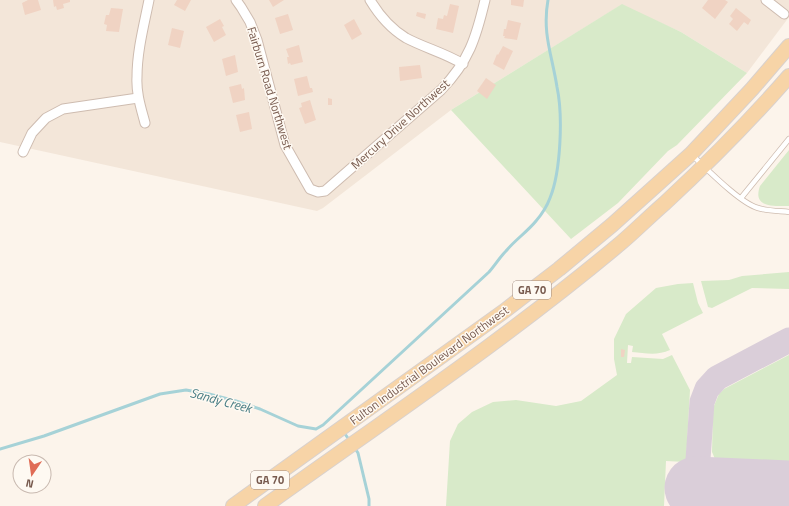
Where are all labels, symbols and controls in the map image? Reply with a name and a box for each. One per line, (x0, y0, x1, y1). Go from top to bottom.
street label: Fairburn Road Northwest (242, 24, 298, 152)
street label: Mercury Drive Northwest (346, 74, 454, 174)
road number: GA 70 (513, 281, 551, 299)
street label: Fulton Industrial Boulevard Northwest (346, 300, 513, 429)
water label: Sandy Creek (188, 382, 256, 418)
north arrow (12, 454, 52, 494)
road number: GA 70 (251, 471, 289, 489)
text: N (24, 475, 35, 492)

